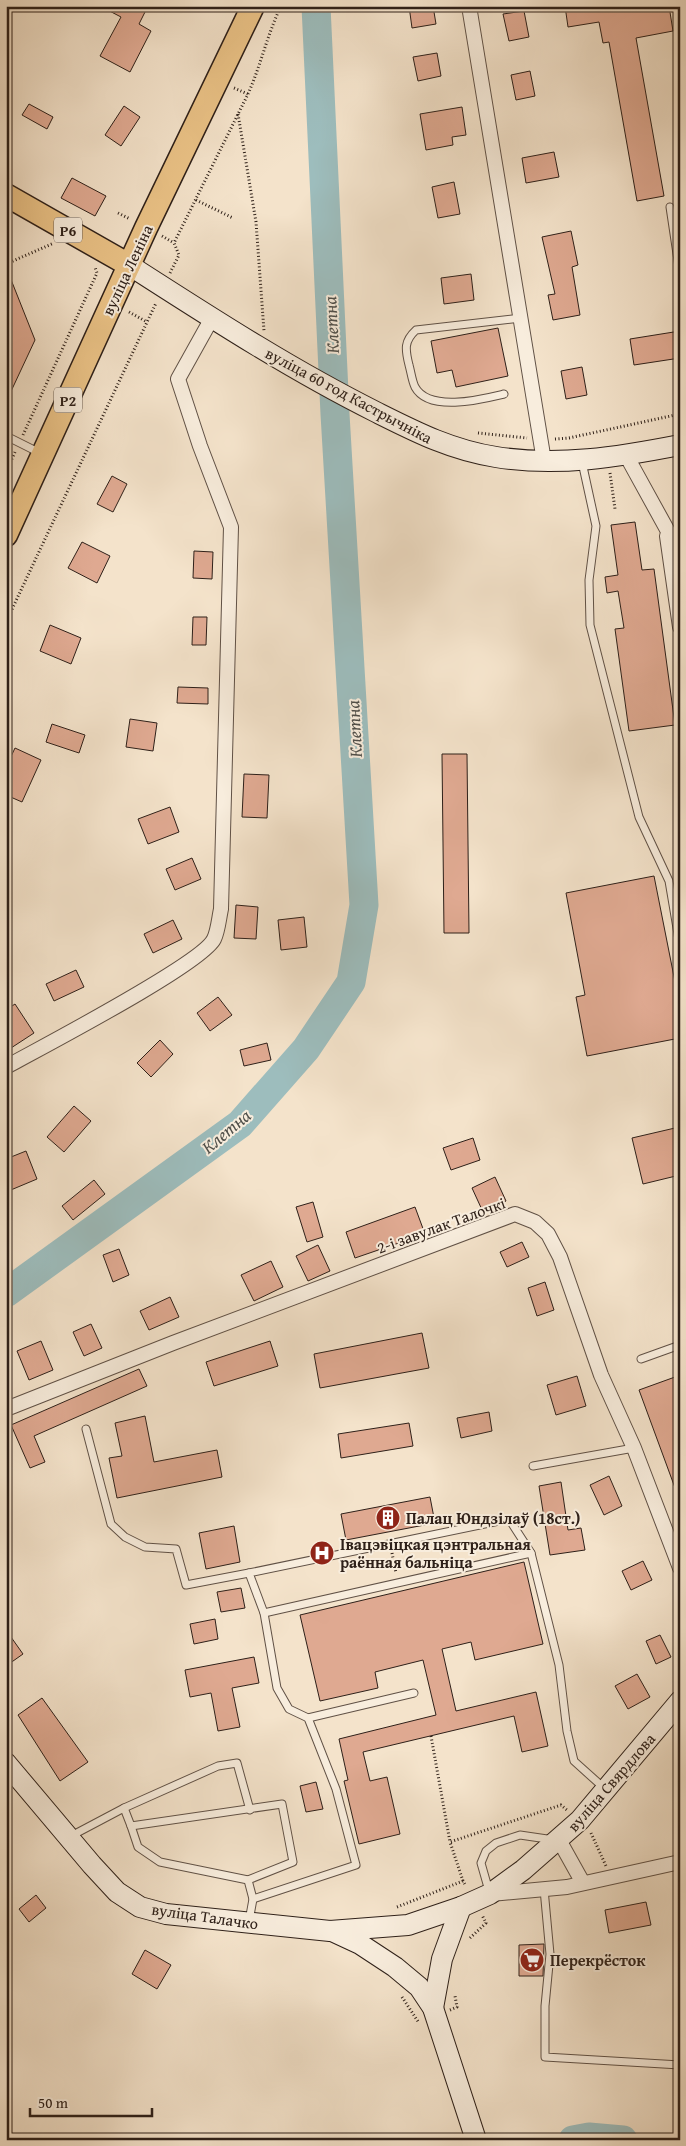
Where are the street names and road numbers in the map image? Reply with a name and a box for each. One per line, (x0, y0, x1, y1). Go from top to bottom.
road number: Р6 (54, 218, 82, 242)
street label: вуліца Леніна (95, 220, 159, 319)
street label: вуліца 60 год Кастрычніка (261, 341, 437, 449)
road number: Р2 (54, 388, 82, 412)
street label: 2-і завулак Талочкі (373, 1190, 509, 1259)
street label: вуліца Свярдлова (561, 1727, 661, 1837)
street label: вуліца Талачко (150, 1897, 260, 1935)

